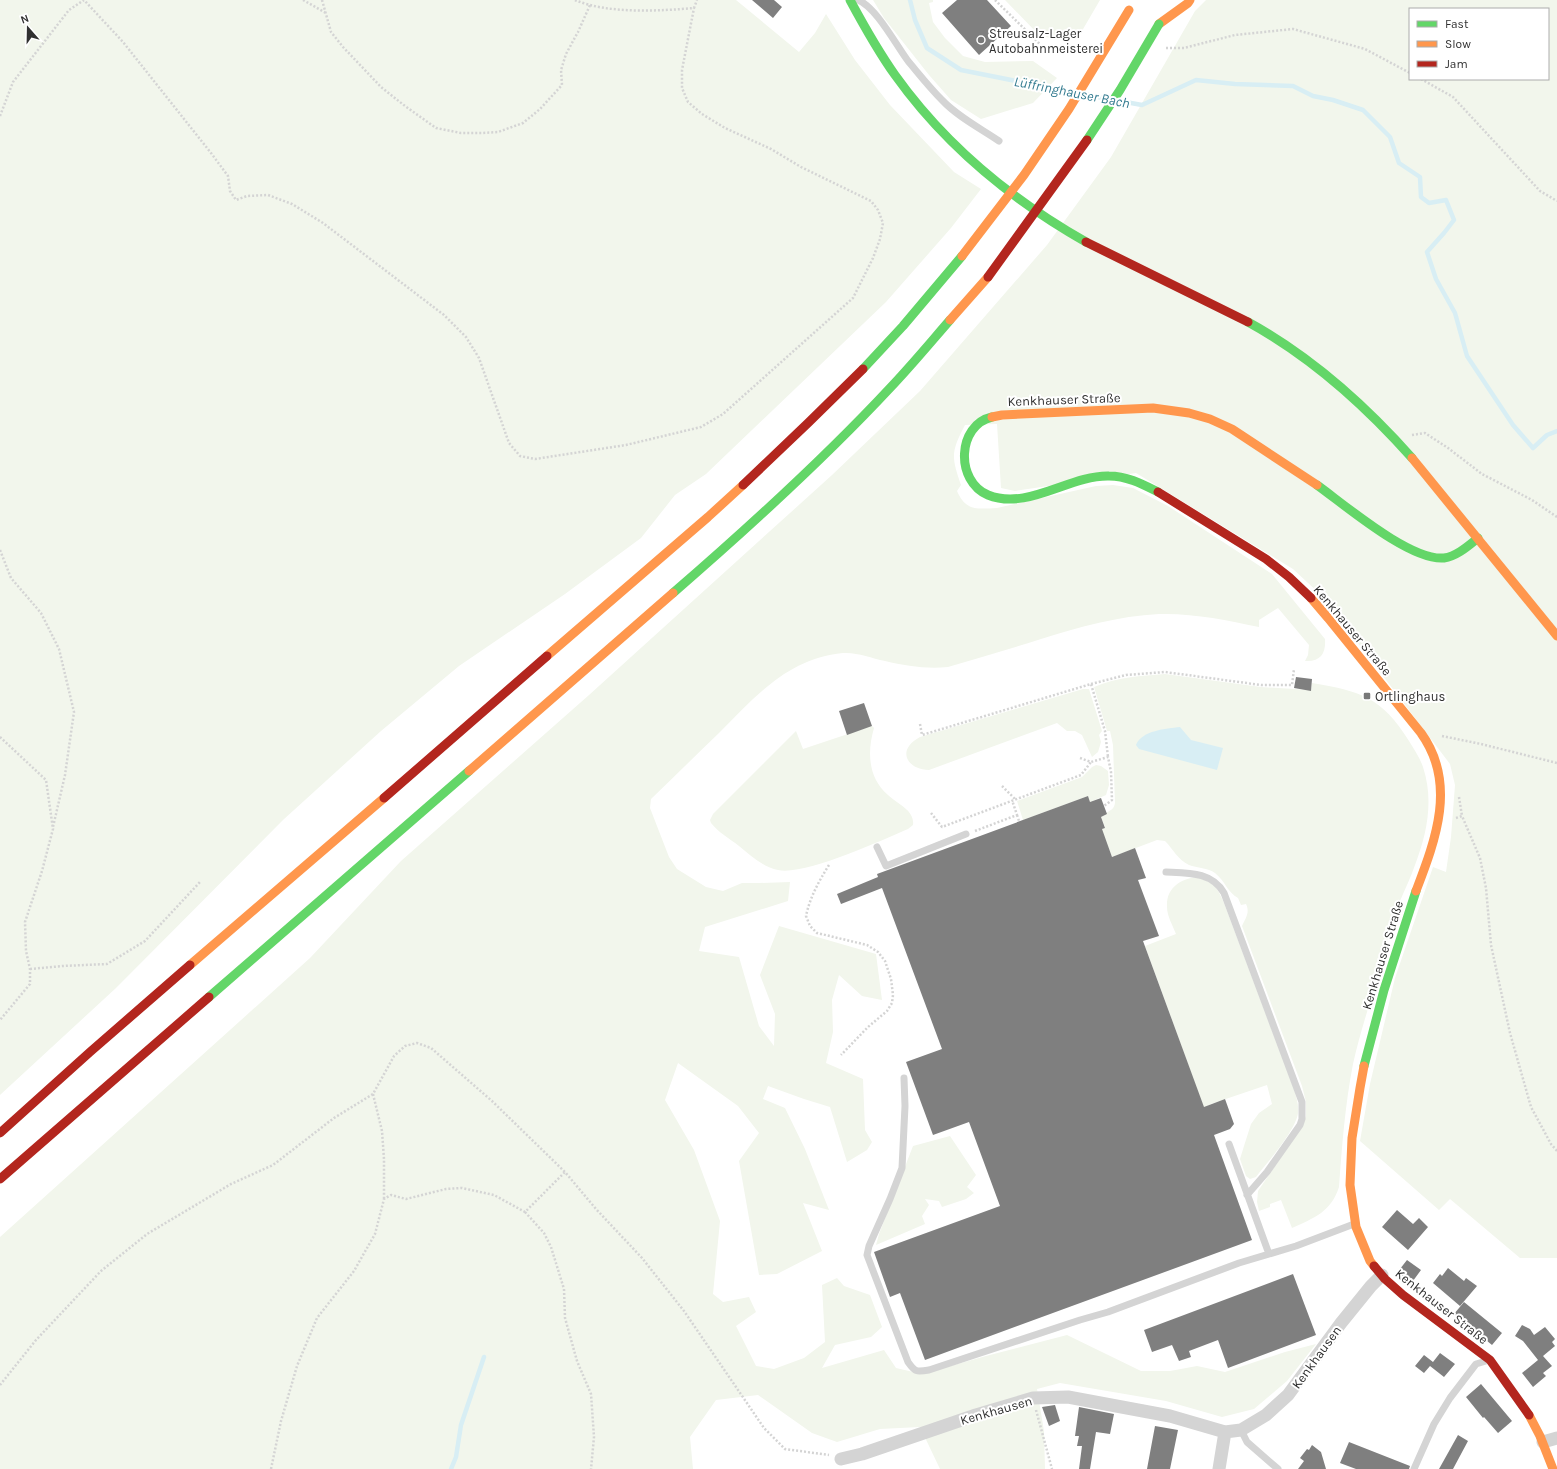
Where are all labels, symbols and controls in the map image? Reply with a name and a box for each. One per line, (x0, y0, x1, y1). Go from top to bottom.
north arrow (8, 8, 48, 48)
legend (1409, 8, 1549, 80)
text: N (19, 12, 31, 27)
text: Fast (1445, 17, 1469, 31)
place label: Streusalz-Lager Autobahnmeisterei (989, 26, 1103, 56)
marker: Streusalz-Lager Autobahnmeisterei (976, 35, 986, 45)
text: Slow (1445, 37, 1471, 51)
text: Jam (1445, 57, 1468, 71)
water label: Lüffringhauser Bach (1013, 73, 1131, 112)
street label: Kenkhauser Straße (1007, 390, 1121, 409)
street label: Kenkhauser Straße (1310, 582, 1395, 679)
place label: Ortlinghaus (1375, 689, 1446, 704)
marker: Ortlinghaus (1362, 691, 1372, 701)
street label: Kenkhauser Straße (1359, 899, 1406, 1011)
street label: Kenkhauser Straße (1392, 1266, 1491, 1347)
street label: Kenkhausen (1289, 1323, 1344, 1392)
street label: Kenkhausen (959, 1393, 1034, 1428)

